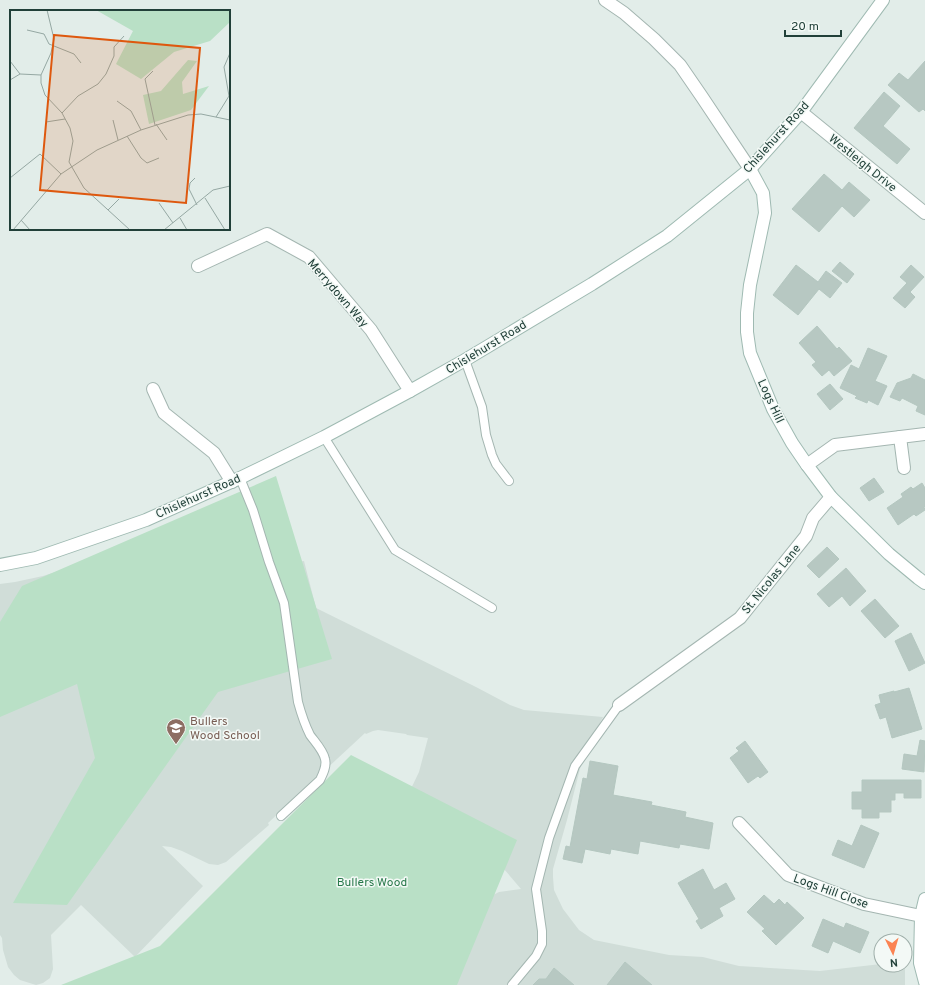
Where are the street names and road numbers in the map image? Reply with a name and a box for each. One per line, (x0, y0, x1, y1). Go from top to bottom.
street label: Chislehurst Road (740, 98, 813, 177)
street label: Westleigh Drive (825, 131, 900, 196)
street label: Merrydown Way (303, 256, 371, 331)
street label: Chislehurst Road (443, 317, 530, 378)
street label: Logs Hill (753, 377, 787, 426)
street label: Chislehurst Road (153, 471, 243, 523)
street label: St. Nicolas Lane (739, 541, 805, 618)
street label: Logs Hill Close (791, 871, 870, 913)

